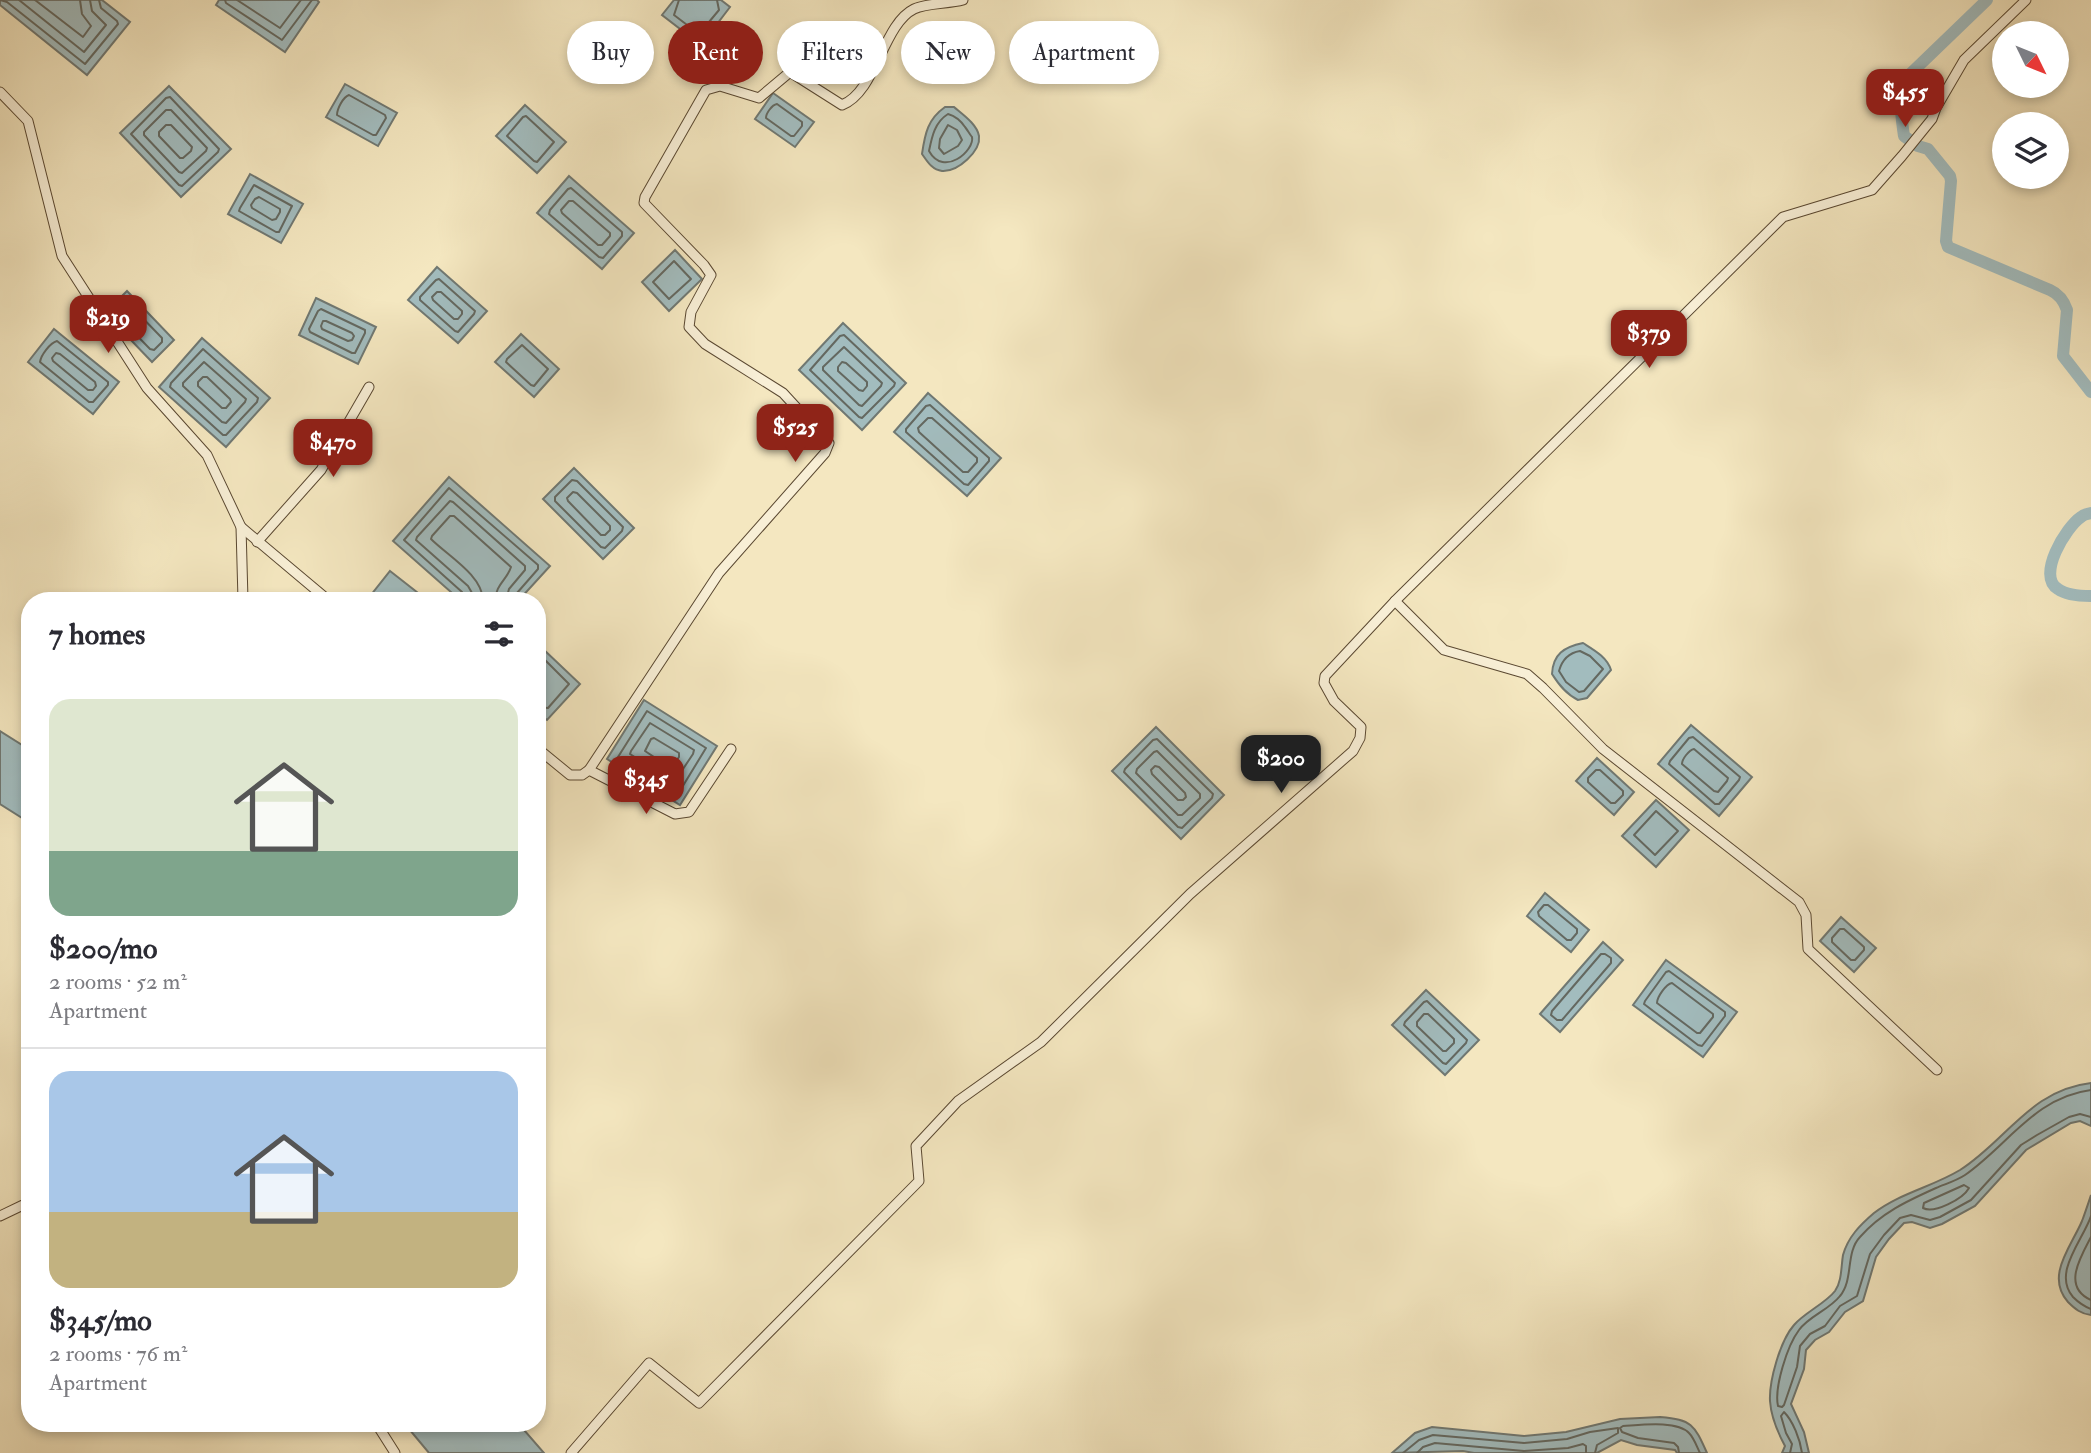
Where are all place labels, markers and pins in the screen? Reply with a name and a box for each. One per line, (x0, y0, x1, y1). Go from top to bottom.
pin: $455 (1864, 69, 1946, 129)
pin: $219 (67, 296, 149, 355)
pin: $379 (1608, 310, 1690, 370)
pin: $525 (754, 405, 836, 464)
pin: $470 (292, 420, 374, 479)
pin: $200 (1240, 736, 1322, 795)
pin: $345 (605, 756, 687, 816)

